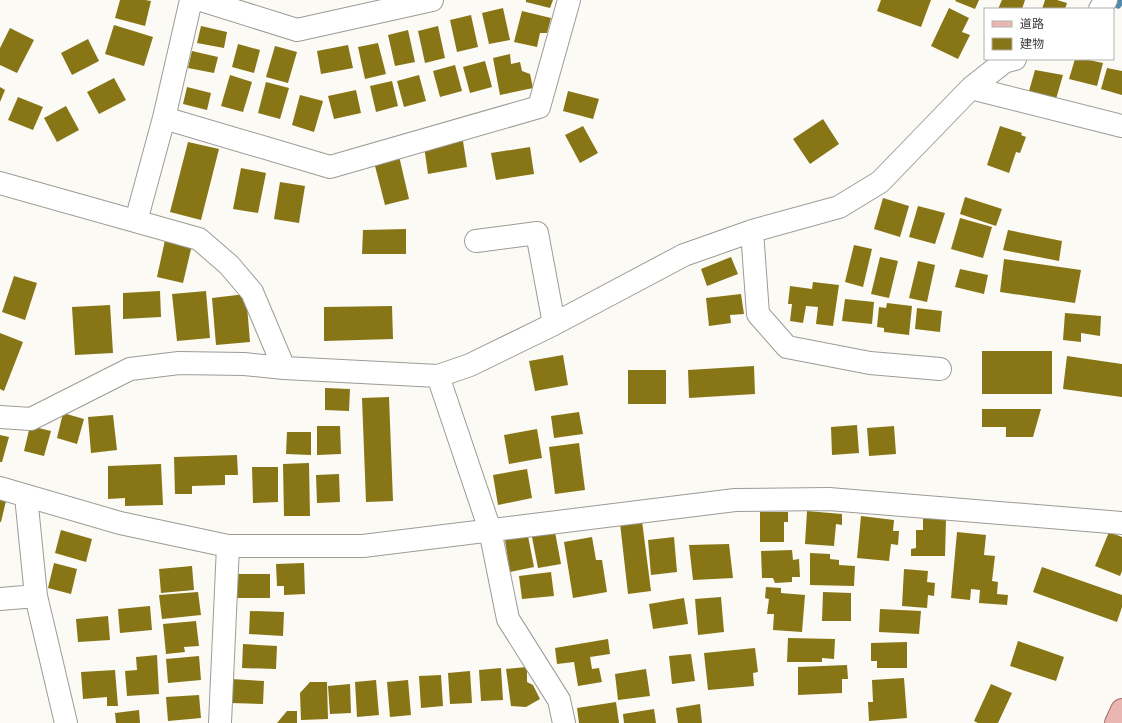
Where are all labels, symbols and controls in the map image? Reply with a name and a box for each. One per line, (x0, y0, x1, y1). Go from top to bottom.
legend (984, 8, 1114, 60)
text: 道路 (1020, 16, 1044, 30)
text: 建物 (1020, 36, 1044, 50)

